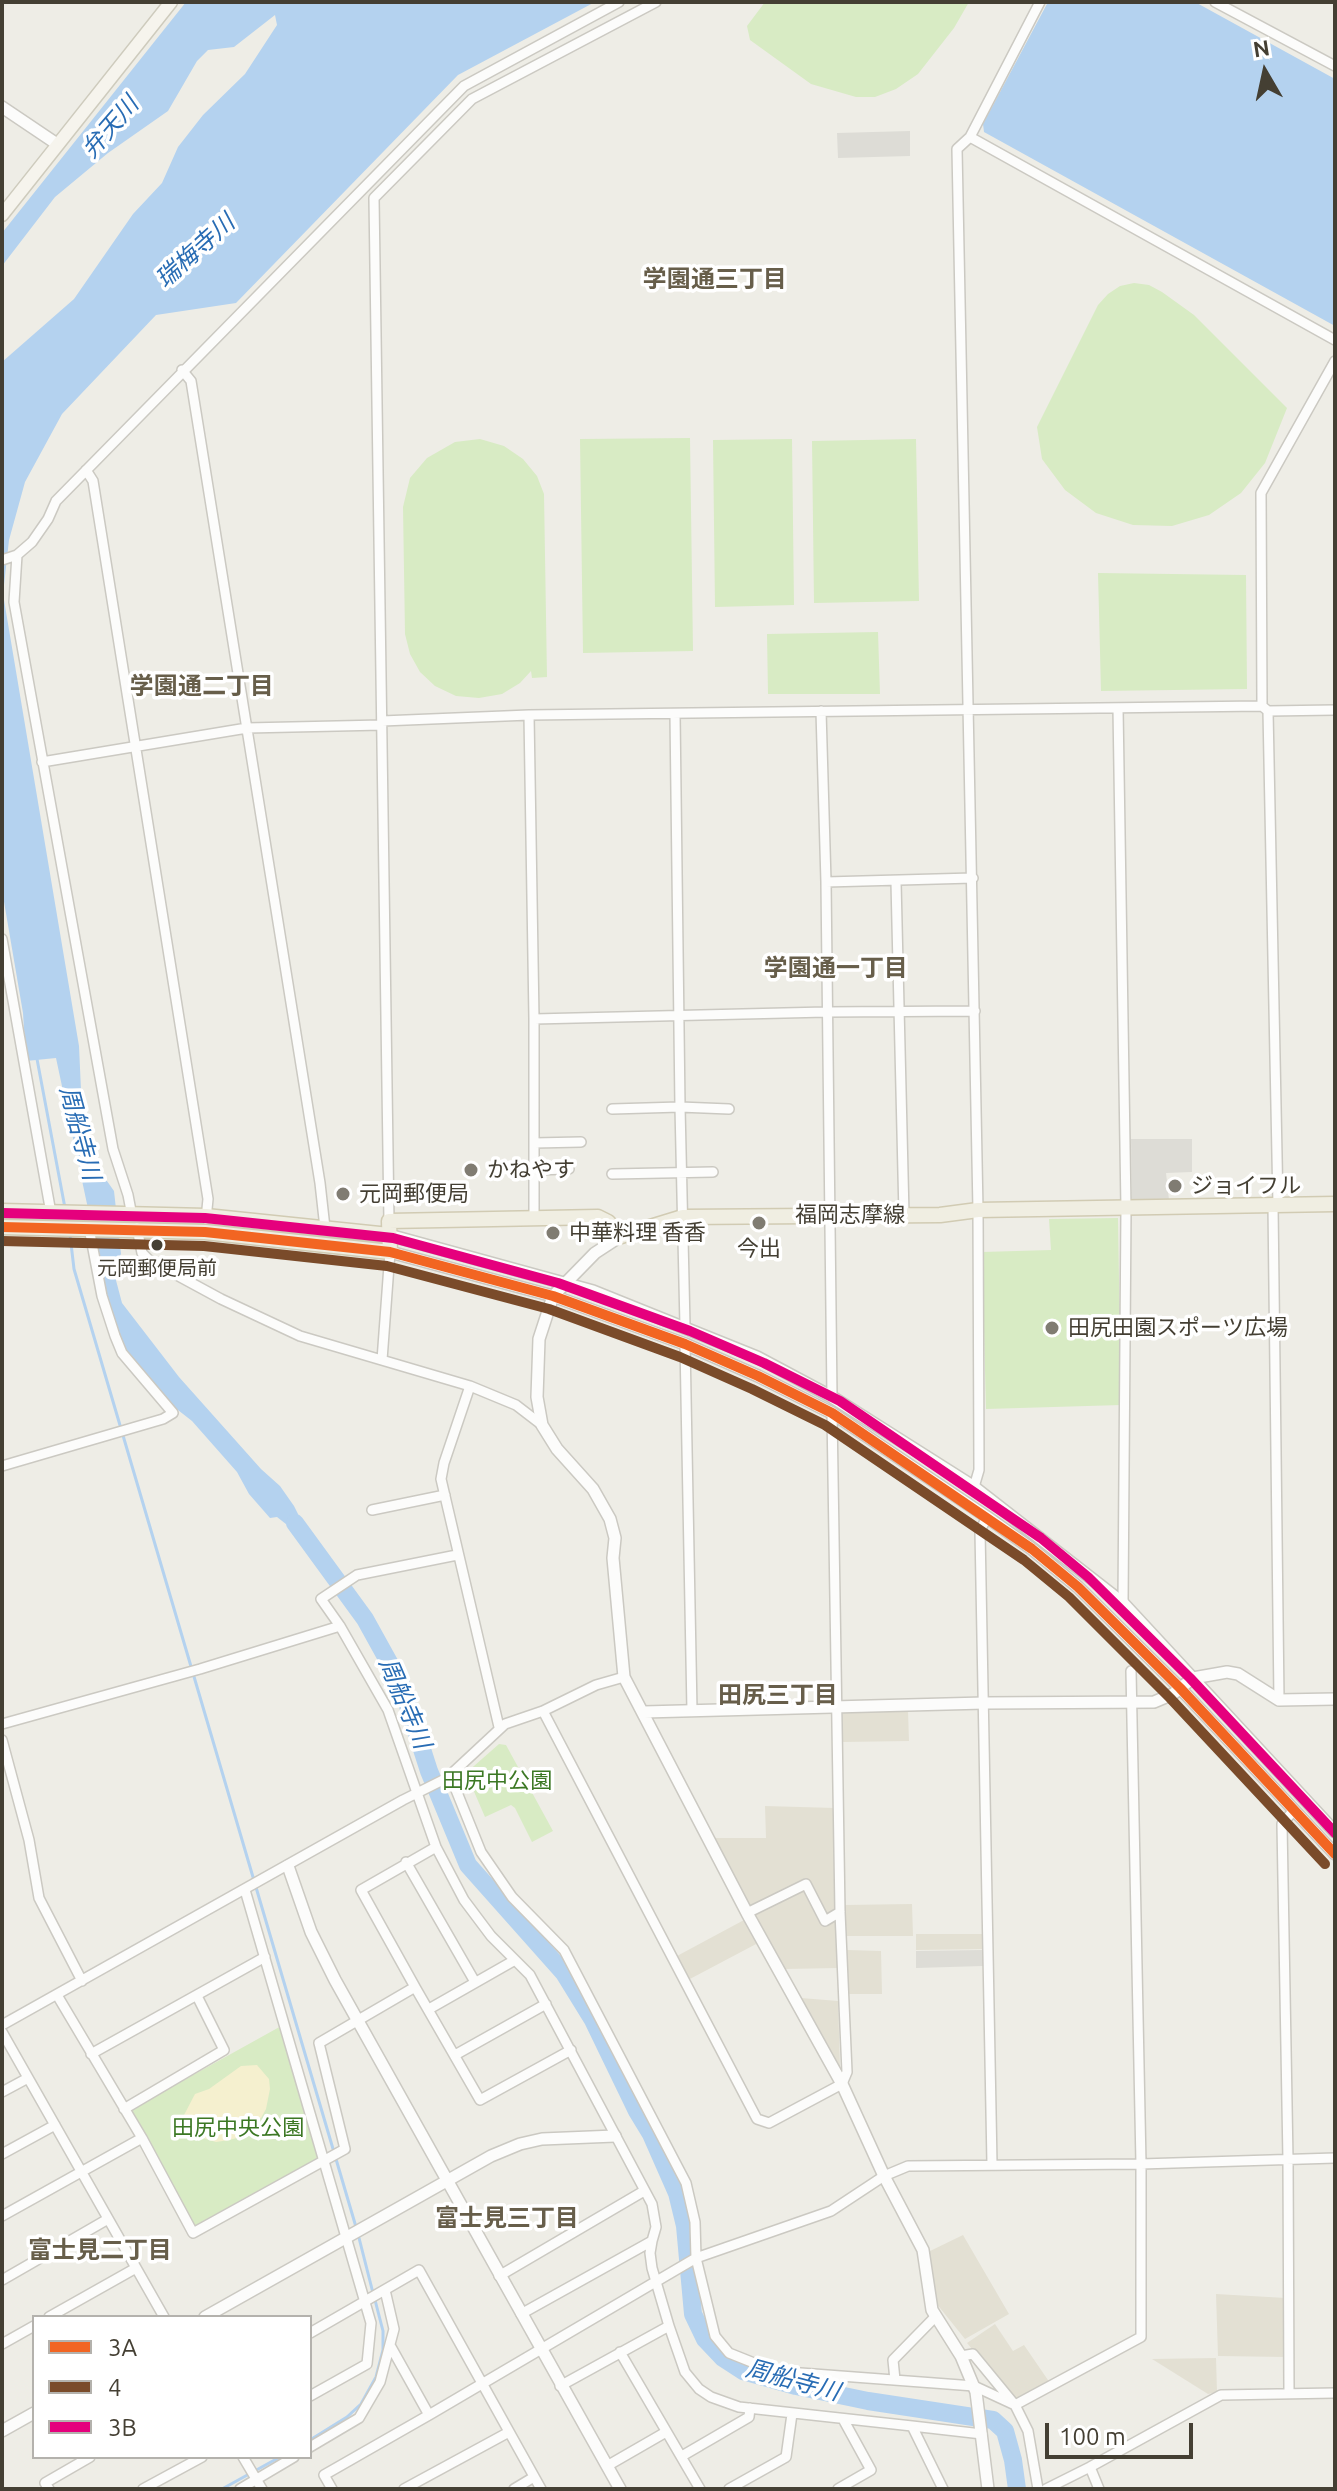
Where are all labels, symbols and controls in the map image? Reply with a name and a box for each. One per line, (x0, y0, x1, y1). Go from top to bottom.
north arrow (1225, 32, 1305, 112)
text: N (1251, 34, 1271, 61)
water label: 弁天川 (76, 90, 144, 164)
water label: 瑞梅寺川 (150, 208, 240, 294)
district label: 学園通三丁目 (643, 265, 787, 293)
district label: 学園通二丁目 (130, 672, 274, 700)
district label: 学園通一丁目 (764, 954, 908, 982)
water label: 周船寺川 (54, 1083, 106, 1183)
place label: かねやす (487, 1157, 575, 1183)
marker: かねやす (462, 1161, 480, 1179)
place label: ジョイフル (1191, 1173, 1301, 1199)
marker: ジョイフル (1166, 1177, 1184, 1195)
place label: 元岡郵便局 (359, 1181, 469, 1207)
marker: 元岡郵便局 (334, 1185, 352, 1203)
street label: 福岡志摩線 (795, 1202, 905, 1228)
marker: 今出 (750, 1214, 768, 1232)
place label: 中華料理 香香 (569, 1220, 706, 1246)
marker: 中華料理 香香 (544, 1224, 562, 1242)
place label: 今出 (737, 1236, 781, 1262)
marker: 元岡郵便局前 (149, 1237, 165, 1253)
place label: 元岡郵便局前 (97, 1256, 217, 1280)
place label: 田尻田園スポーツ広場 (1068, 1315, 1288, 1341)
marker: 田尻田園スポーツ広場 (1043, 1319, 1061, 1337)
water label: 周船寺川 (373, 1653, 437, 1753)
district label: 田尻三丁目 (718, 1681, 838, 1709)
park label: 田尻中公園 (442, 1768, 552, 1794)
park label: 田尻中央公園 (172, 2115, 304, 2141)
district label: 富士見三丁目 (435, 2204, 579, 2232)
district label: 富士見二丁目 (28, 2236, 172, 2264)
legend (32, 2315, 312, 2459)
text: 3A (108, 2334, 137, 2361)
water label: 周船寺川 (743, 2354, 843, 2406)
text: 4 (108, 2374, 122, 2401)
scale bar (1049, 2407, 1197, 2457)
text: 3B (108, 2414, 137, 2441)
text: 100 m (1059, 2423, 1126, 2450)

